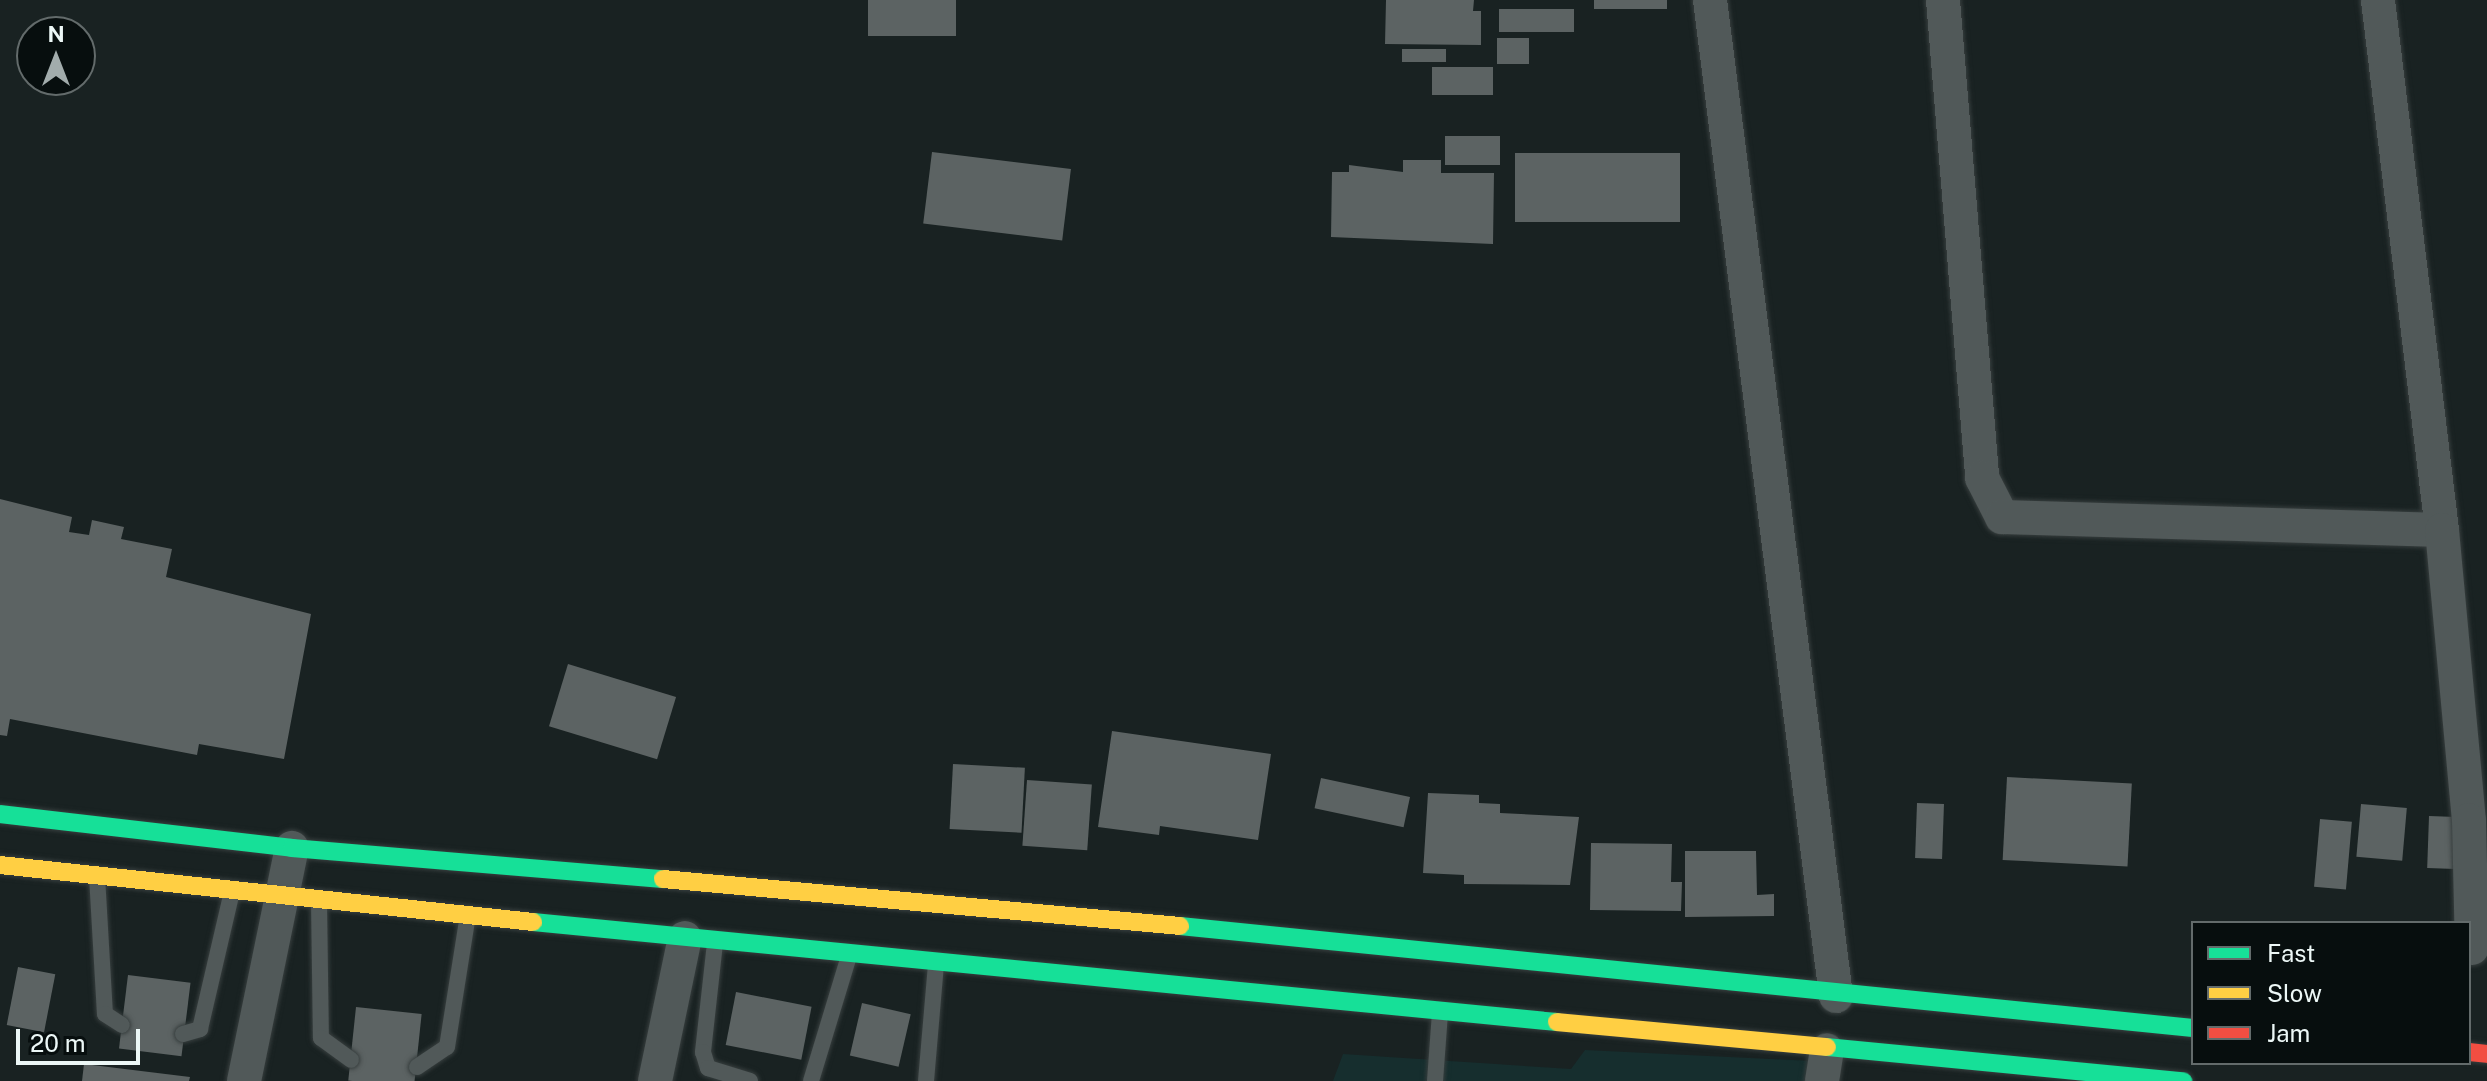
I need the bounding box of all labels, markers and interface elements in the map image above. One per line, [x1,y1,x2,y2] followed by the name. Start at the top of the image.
[16,16,96,96] north arrow
[47,21,65,47] text: N
[2191,921,2471,1065] legend
[2267,939,2315,967] text: Fast
[2267,979,2322,1007] text: Slow
[20,1013,144,1063] scale bar
[2267,1019,2310,1047] text: Jam
[30,1029,86,1057] text: 20 m

